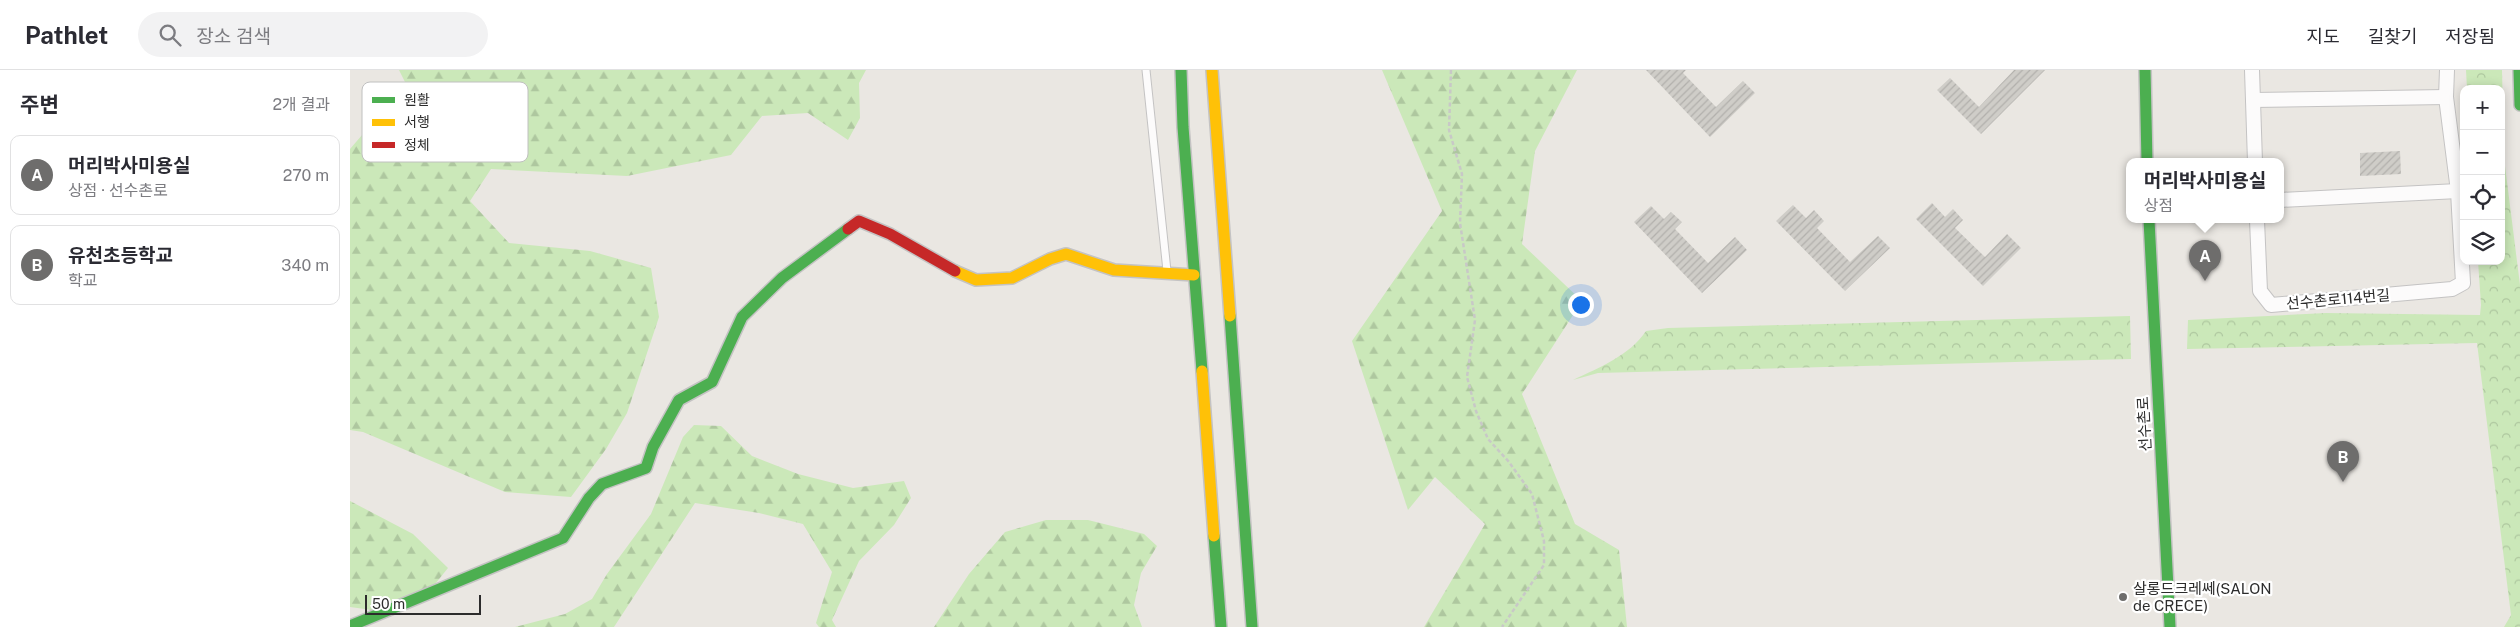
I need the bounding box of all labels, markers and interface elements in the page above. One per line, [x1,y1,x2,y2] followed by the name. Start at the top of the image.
[138,12,488,57] search box
[25,21,108,49] text: Pathlet
[156,21,184,49] icon: search
[196,25,271,47] text: 장소 검색
[2307,26,2340,47] text: 지도
[2368,26,2417,47] text: 길찾기
[2445,26,2495,47] text: 저장됨
[362,82,528,162] legend
[2460,85,2505,265] map controls
[2460,85,2505,130] button: +
[20,92,59,117] text: 주변
[404,92,430,108] text: 원활
[272,95,330,114] text: 2개 결과
[404,114,430,130] text: 서행
[2460,130,2505,175] button: −
[404,137,430,153] text: 정체
[68,154,190,176] text: 머리박사미용실
[2126,158,2284,223] popup
[31,166,43,185] text: A
[283,166,329,185] text: 270 m
[2144,169,2266,191] text: 머리박사미용실
[2460,175,2505,220] button: locate
[68,181,168,200] text: 상점 · 선수촌로
[2144,196,2173,215] text: 상점
[2460,220,2505,265] button: layers
[2189,240,2221,281] pin: A
[68,244,173,266] text: 유천초등학교
[32,256,42,275] text: B
[281,256,329,275] text: 340 m
[68,271,97,290] text: 학교
[2285,286,2391,312] street label: 선수촌로114번길
[1568,292,1594,318] your location
[2134,396,2154,452] street label: 선수촌로
[2327,441,2359,482] pin: B
[2133,580,2271,614] place label: 살롱드크레쎄(SALON de CRECE)
[2117,591,2129,603] marker: 살롱드크레쎄(SALON de CRECE)
[365,592,481,615] scale bar
[372,596,405,612] text: 50 m

